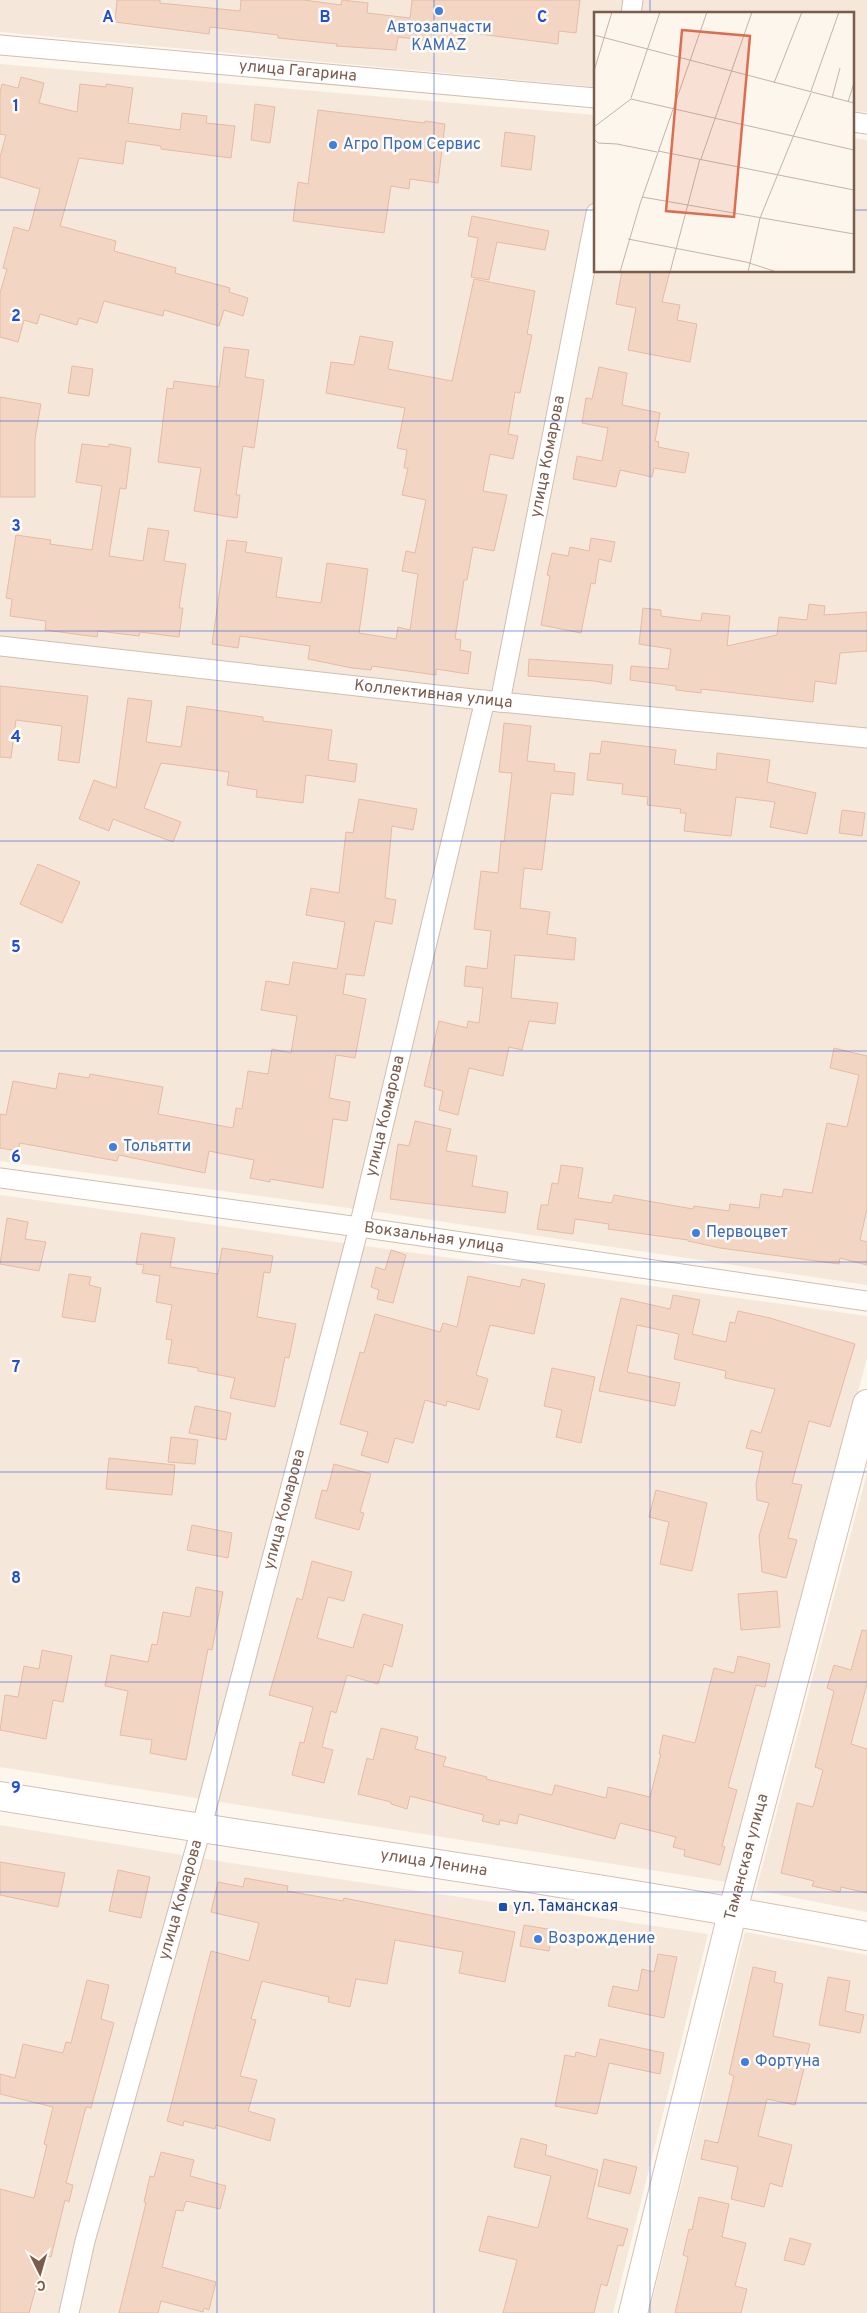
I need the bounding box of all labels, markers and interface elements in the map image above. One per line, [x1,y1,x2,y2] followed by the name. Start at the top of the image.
[433,5,445,17] marker: Автозапчасти КАМАZ
[102,8,114,28] text: A
[319,8,331,28] text: B
[537,8,547,28] text: C
[594,12,854,272] inset map
[386,18,492,56] place label: Автозапчасти КАМАZ
[238,56,358,87] street label: улица Гагарина
[13,97,19,117] text: 1
[343,135,481,155] place label: Агро Пром Сервис
[327,139,339,151] marker: Агро Пром Сервис
[11,307,21,327] text: 2
[526,394,570,519] street label: улица Комарова
[11,517,21,537] text: 3
[353,676,513,713] street label: Коллективная улица
[11,728,21,748] text: 4
[11,938,21,958] text: 5
[361,1054,410,1179] street label: улица Комарова
[123,1137,191,1157] place label: Тольятти
[107,1141,119,1153] marker: Тольятти
[11,1148,21,1168] text: 6
[363,1218,505,1258] street label: Вокзальная улица
[706,1223,788,1243] place label: Первоцвет
[690,1227,702,1239] marker: Первоцвет
[12,1358,20,1378] text: 7
[259,1447,310,1572] street label: улица Комарова
[11,1569,21,1589] text: 8
[11,1779,21,1799] text: 9
[721,1791,773,1923] street label: Таманская улица
[155,1838,207,1962] street label: улица Комарова
[379,1845,489,1881] street label: улица Ленина
[513,1897,618,1917] place label: ул. Таманская
[497,1901,509,1913] marker: ул. Таманская
[548,1929,655,1949] place label: Возрождение
[532,1933,544,1945] marker: Возрождение
[755,2052,820,2072] place label: Фортуна
[739,2056,751,2068] marker: Фортуна
[15,2248,65,2298] north arrow
[36,2276,46,2293] text: С

